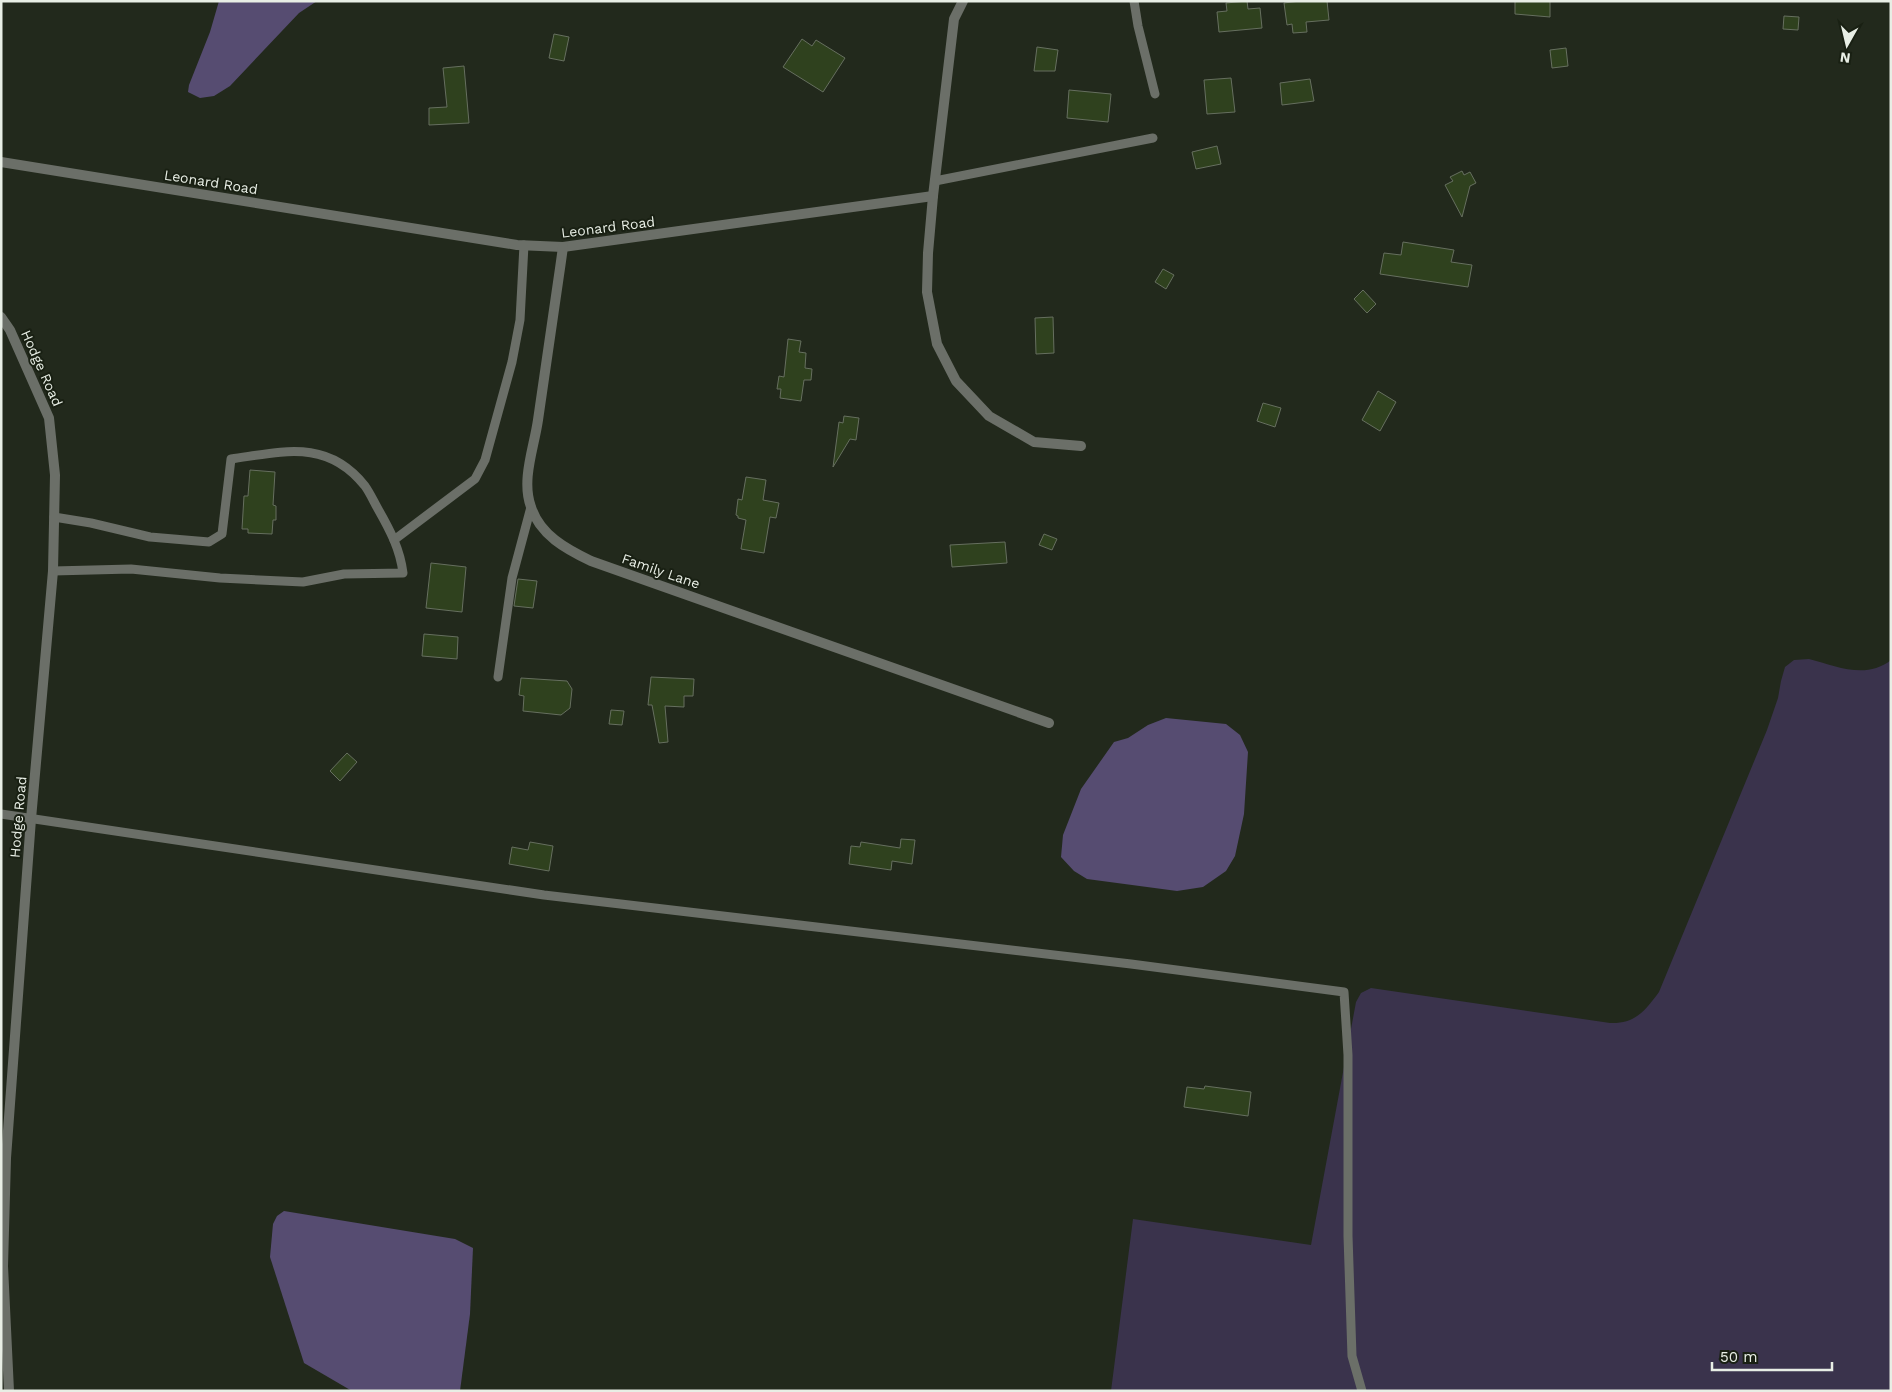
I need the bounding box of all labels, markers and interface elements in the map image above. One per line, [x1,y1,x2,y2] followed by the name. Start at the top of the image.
[1822,20,1872,70] north arrow
[1839,49,1851,67] text: N
[163,167,259,197] street label: Leonard Road
[560,213,656,241] street label: Leonard Road
[18,327,66,409] street label: Hodge Road
[620,550,702,592] street label: Family Lane
[6,776,30,858] street label: Hodge Road
[1712,1340,1832,1372] scale bar
[1720,1348,1757,1366] text: 50 m

